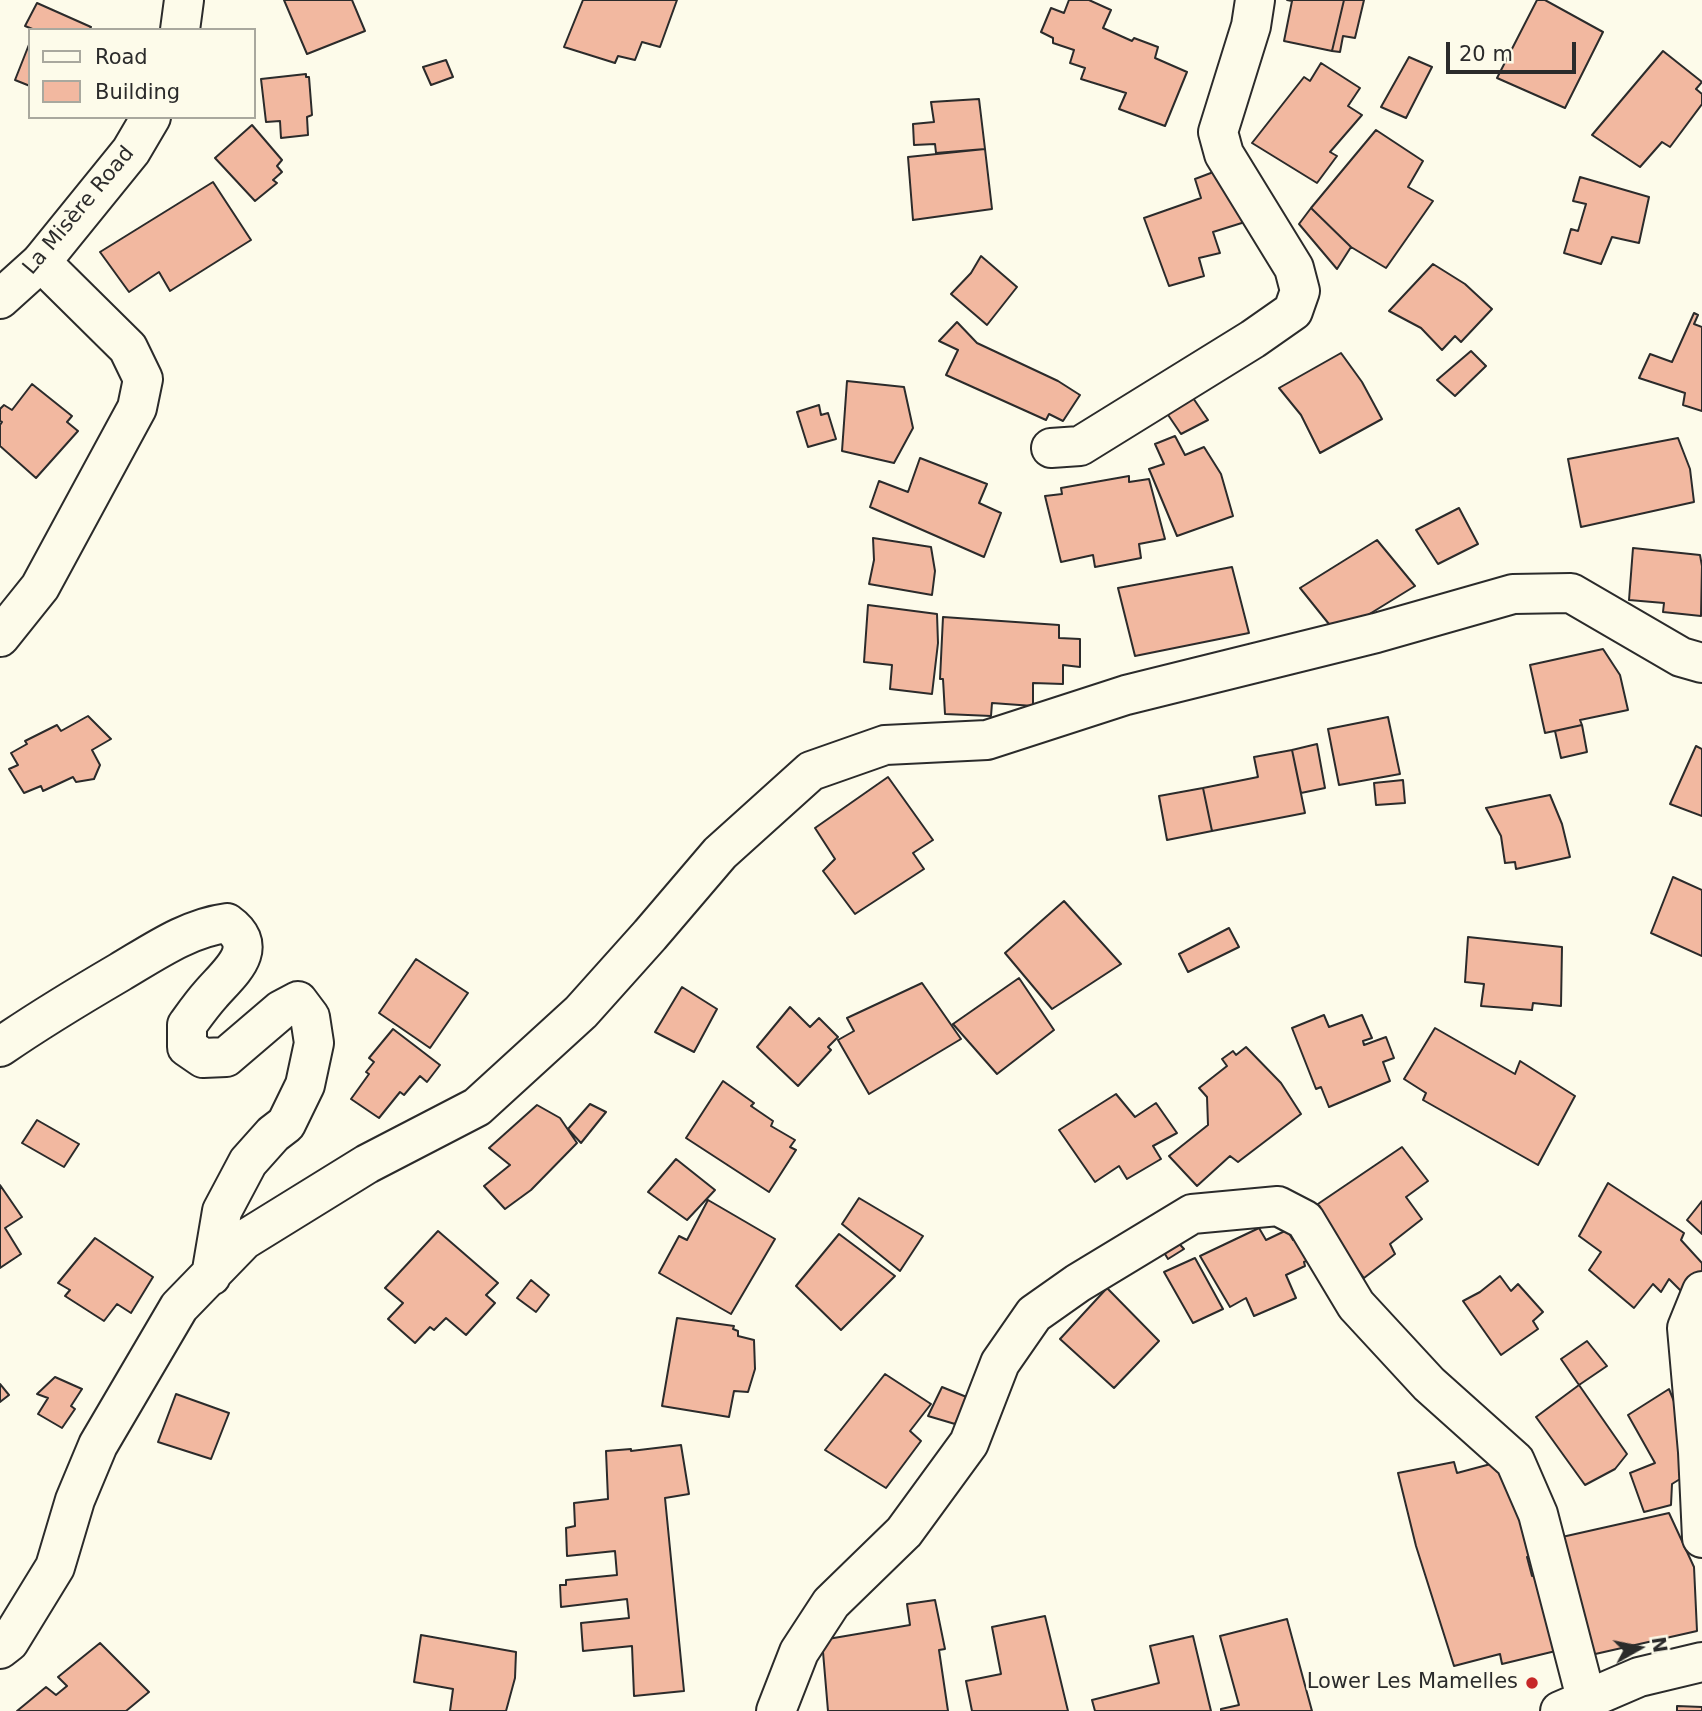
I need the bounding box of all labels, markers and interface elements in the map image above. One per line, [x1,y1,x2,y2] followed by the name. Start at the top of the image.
[28,28,256,119] legend
[1450,28,1580,72] scale bar
[1459,42,1513,66] text: 20 m
[95,45,148,69] text: Road
[95,80,180,104] text: Building
[18,142,140,280] street label: La Misère Road
[1604,1613,1674,1683] north arrow
[1648,1635,1672,1654] text: N
[1307,1670,1518,1696] place label: Lower Les Mamelles
[1524,1675,1540,1691] marker: Lower Les Mamelles

